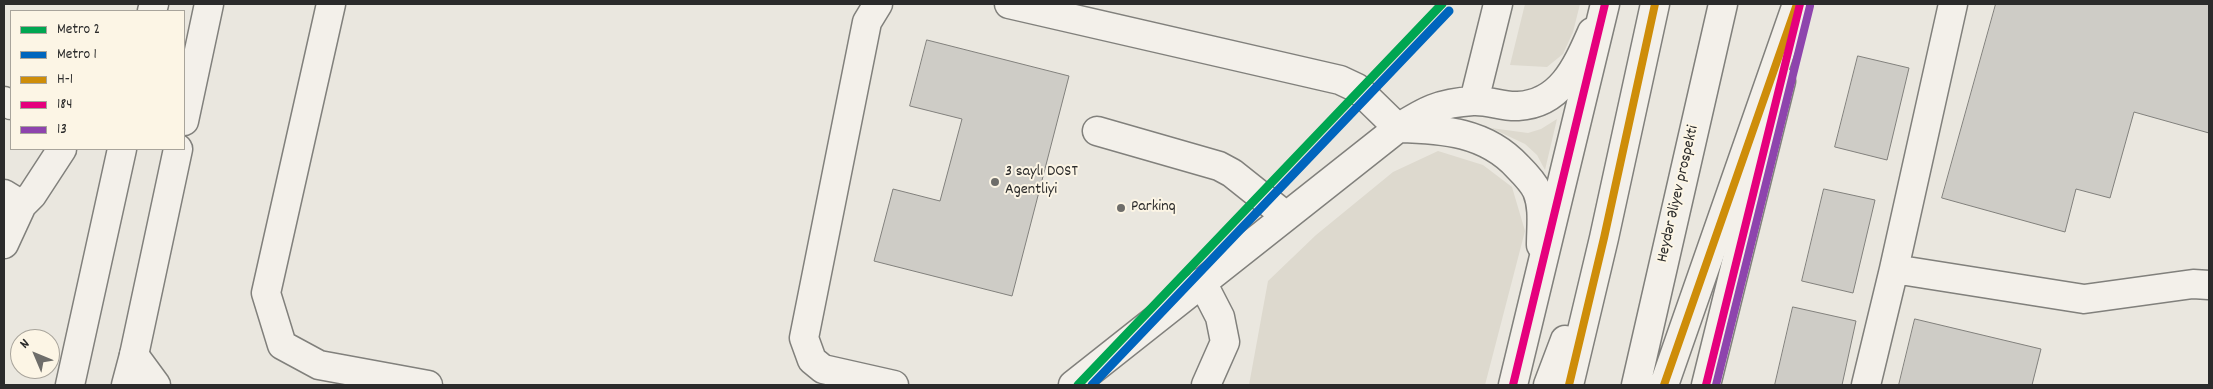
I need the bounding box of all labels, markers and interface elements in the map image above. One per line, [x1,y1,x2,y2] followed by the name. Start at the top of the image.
[10,10,185,150] legend
[57,19,100,41] text: Metro 2
[57,44,97,66] text: Metro 1
[57,69,73,91] text: H-1
[57,94,73,116] text: 184
[57,119,67,141] text: 13
[1654,124,1704,264] street label: Heydər Əliyev prospekti
[1005,163,1078,201] place label: 3 saylı DOST Agentliyi
[989,176,1001,188] marker: 3 saylı DOST Agentliyi
[1131,198,1176,218] place label: Parkinq
[1115,202,1127,214] marker: Parkinq
[10,329,60,379] north arrow
[16,335,35,354] text: N

